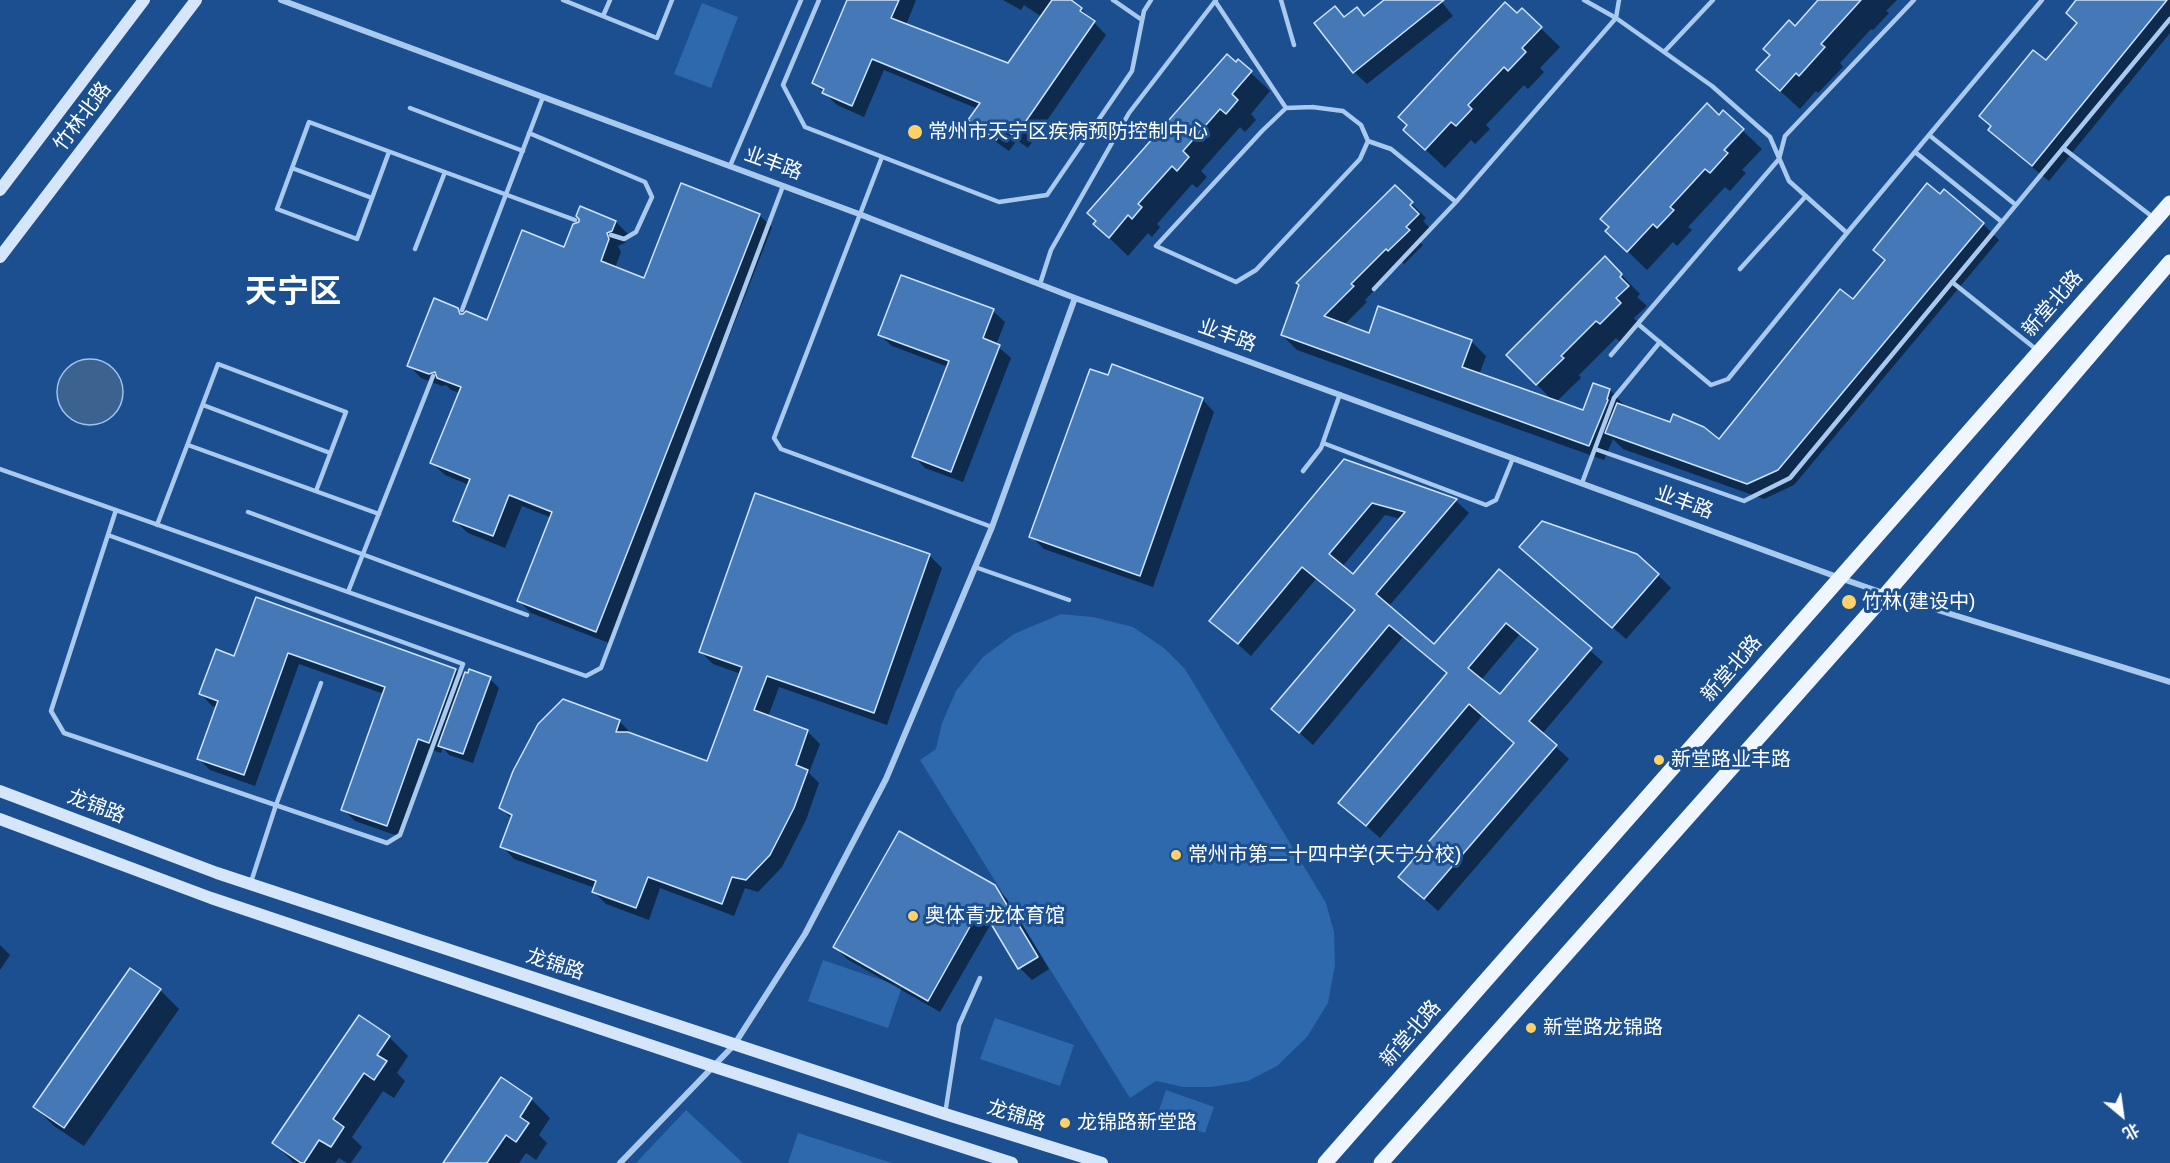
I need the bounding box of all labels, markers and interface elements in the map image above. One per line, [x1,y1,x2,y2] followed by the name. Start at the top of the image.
[49,78,117,156] street label: 竹林北路
[928,120,1208,144] place label: 常州市天宁区疾病预防控制中心
[906,123,924,141] marker: 常州市天宁区疾病预防控制中心
[741,142,805,186] street label: 业丰路
[2018,266,2088,342] street label: 新堂北路
[245,274,341,312] district label: 天宁区
[1195,314,1259,358] street label: 业丰路
[1652,481,1716,525] street label: 业丰路
[1862,590,1975,614] place label: 竹林(建设中)
[1840,593,1858,611] marker: 竹林(建设中)
[1697,631,1767,707] street label: 新堂北路
[1671,748,1791,772] place label: 新堂路业丰路
[1652,753,1666,767] marker: 新堂路业丰路
[64,785,128,829] street label: 龙锦路
[1188,843,1461,867] place label: 常州市第二十四中学(天宁分校)
[1169,848,1183,862] marker: 常州市第二十四中学(天宁分校)
[925,904,1065,928] place label: 奥体青龙体育馆
[906,909,920,923] marker: 奥体青龙体育馆
[523,944,587,986] street label: 龙锦路
[1376,996,1446,1072] street label: 新堂北路
[1543,1016,1663,1040] place label: 新堂路龙锦路
[1524,1021,1538,1035] marker: 新堂路龙锦路
[2092,1085,2152,1145] north arrow
[984,1096,1048,1136] street label: 龙锦路
[1077,1111,1197,1135] place label: 龙锦路新堂路
[1058,1116,1072,1130] marker: 龙锦路新堂路
[2120,1120,2142,1142] text: 北

